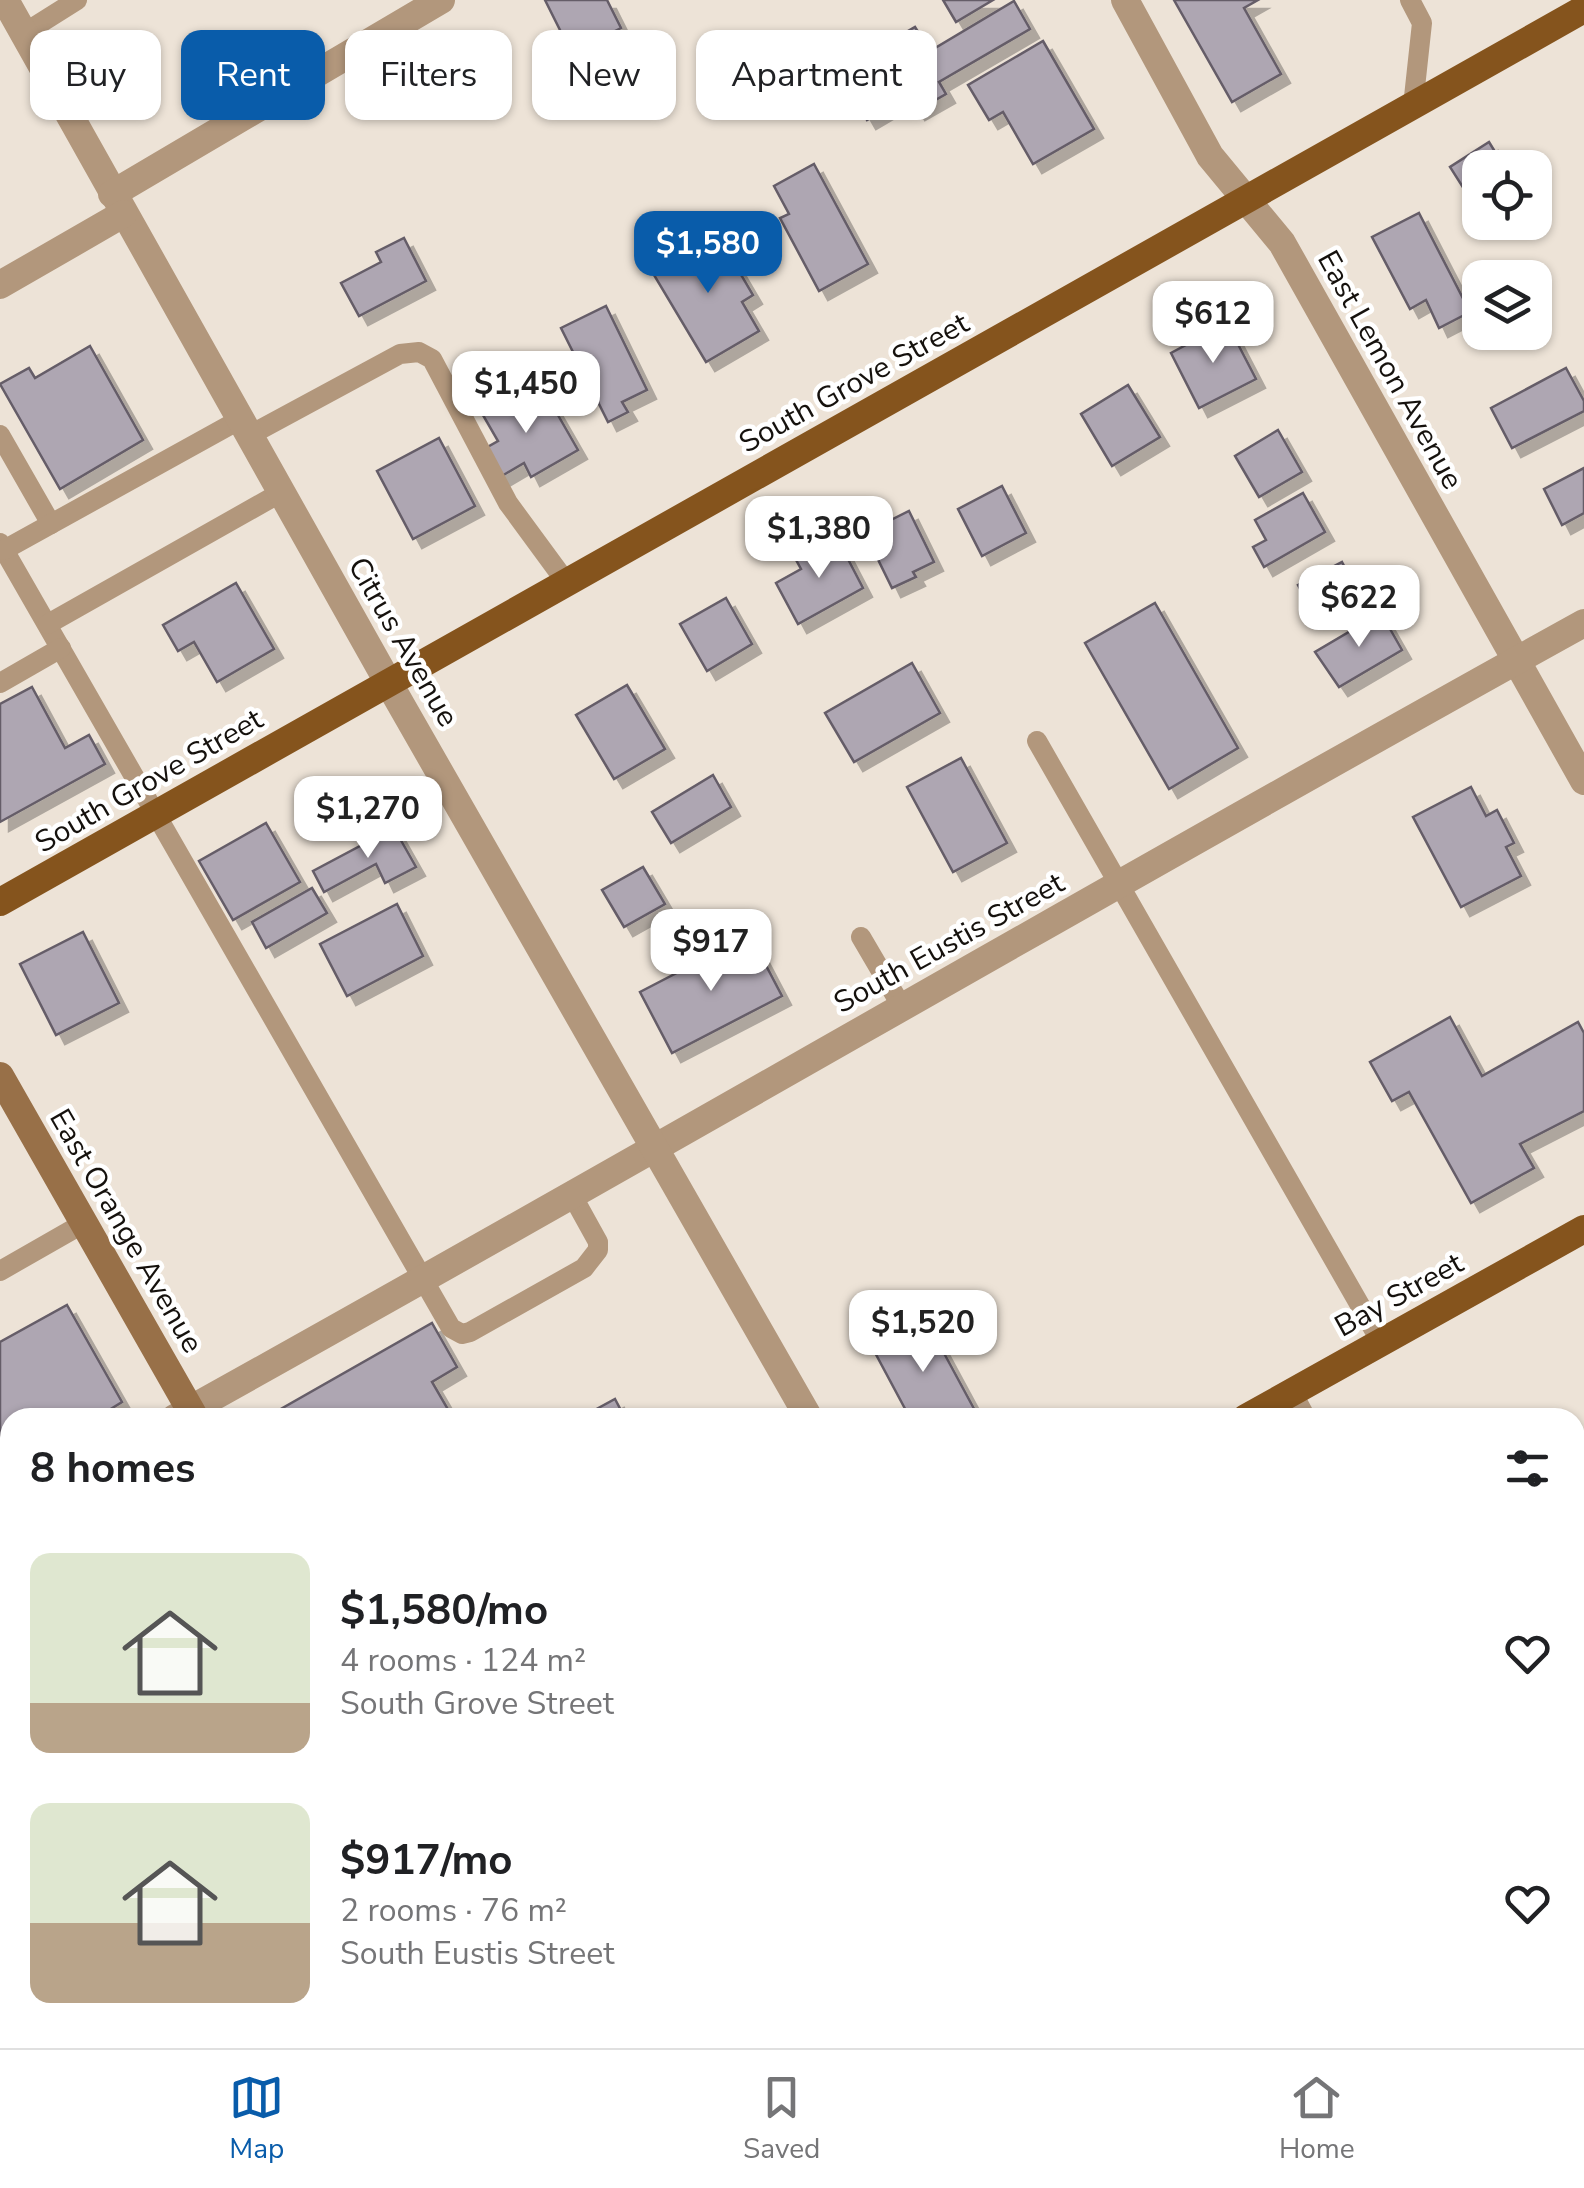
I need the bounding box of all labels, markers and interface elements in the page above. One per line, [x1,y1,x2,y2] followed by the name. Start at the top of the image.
[30,30,161,120] chip: Buy
[181,30,325,120] chip: Rent
[345,30,512,120] chip: Filters
[532,30,676,120] chip: New
[696,30,937,120] chip: Apartment
[1462,150,1552,350] map controls
[1462,150,1552,240] button: locate
[627,211,789,296] pin: $1,580
[656,222,760,265] text: $1,580
[1307,243,1473,497] street label: East Lemon Avenue
[1462,260,1552,350] button: layers
[1154,281,1272,366] pin: $612
[1175,292,1251,335] text: $612
[732,303,977,463] street label: South Grove Street
[445,351,607,436] pin: $1,450
[474,362,578,405] text: $1,450
[738,496,900,581] pin: $1,380
[767,507,871,550] text: $1,380
[338,550,468,734] street label: Citrus Avenue
[1300,565,1418,650] pin: $622
[1321,576,1397,619] text: $622
[28,699,271,863] street label: South Grove Street
[287,776,449,861] pin: $1,270
[316,787,420,830] text: $1,270
[827,862,1072,1023] street label: South Eustis Street
[652,909,770,994] pin: $917
[673,920,749,963] text: $917
[39,1101,213,1361] street label: East Orange Avenue
[1327,1243,1471,1347] street label: Bay Street
[842,1290,1004,1375] pin: $1,520
[871,1301,975,1344] text: $1,520
[30,1440,195,1497] text: 8 homes
[1500,1441,1555,1496] icon: filters
[340,1582,548,1639] text: $1,580/mo
[110,1593,230,1713] icon: home
[1500,1626,1555,1681] icon: heart
[340,1639,586,1682] text: 4 rooms · 124 m²
[340,1682,614,1725] text: South Grove Street
[340,1832,512,1889] text: $917/mo
[110,1843,230,1963] icon: home
[1500,1876,1555,1931] icon: heart
[340,1889,567,1932] text: 2 rooms · 76 m²
[340,1932,614,1975] text: South Eustis Street
[229,2070,284,2168] tab: Map
[743,2070,820,2168] tab: Saved
[1279,2070,1355,2168] tab: Home

